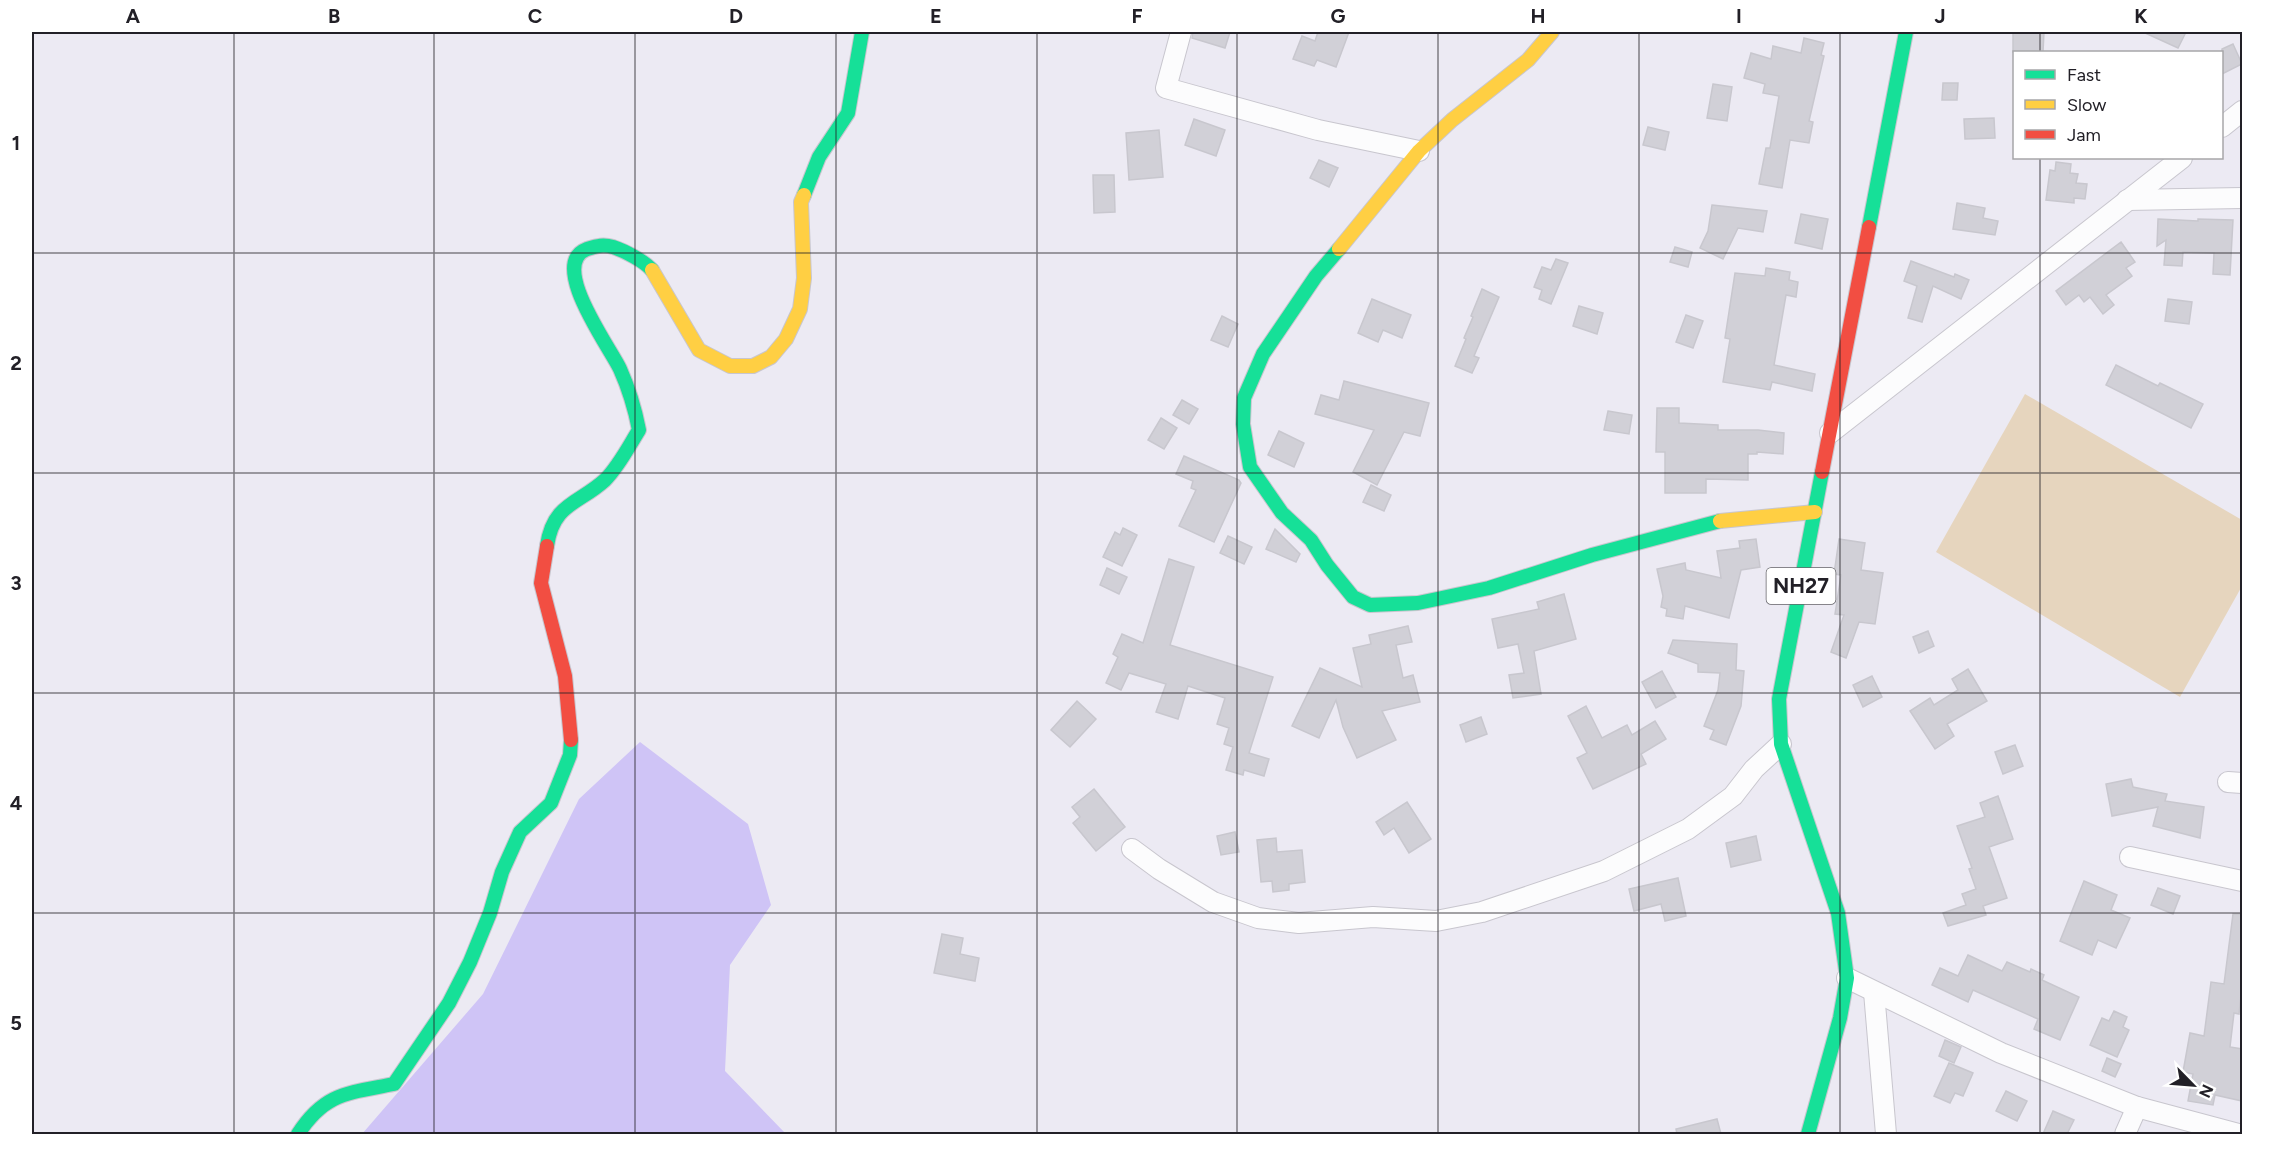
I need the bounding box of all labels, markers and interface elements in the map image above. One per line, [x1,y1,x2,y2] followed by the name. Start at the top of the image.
[126,4,141,28] text: A
[328,4,340,28] text: B
[528,4,542,28] text: C
[729,4,743,28] text: D
[930,4,942,28] text: E
[1131,4,1143,28] text: F
[1331,4,1346,28] text: G
[1531,4,1546,28] text: H
[1736,4,1742,28] text: I
[1934,4,1946,28] text: J
[2134,4,2148,28] text: K
[2013,51,2223,159] legend
[2067,64,2101,86] text: Fast
[2067,94,2106,116] text: Slow
[2067,124,2101,146] text: Jam
[12,131,20,155] text: 1
[10,351,22,375] text: 2
[1766,568,1836,604] road number: NH27
[10,571,22,595] text: 3
[10,791,23,815] text: 4
[10,1011,22,1035] text: 5
[2163,1055,2223,1115] north arrow
[2195,1082,2217,1101] text: N

